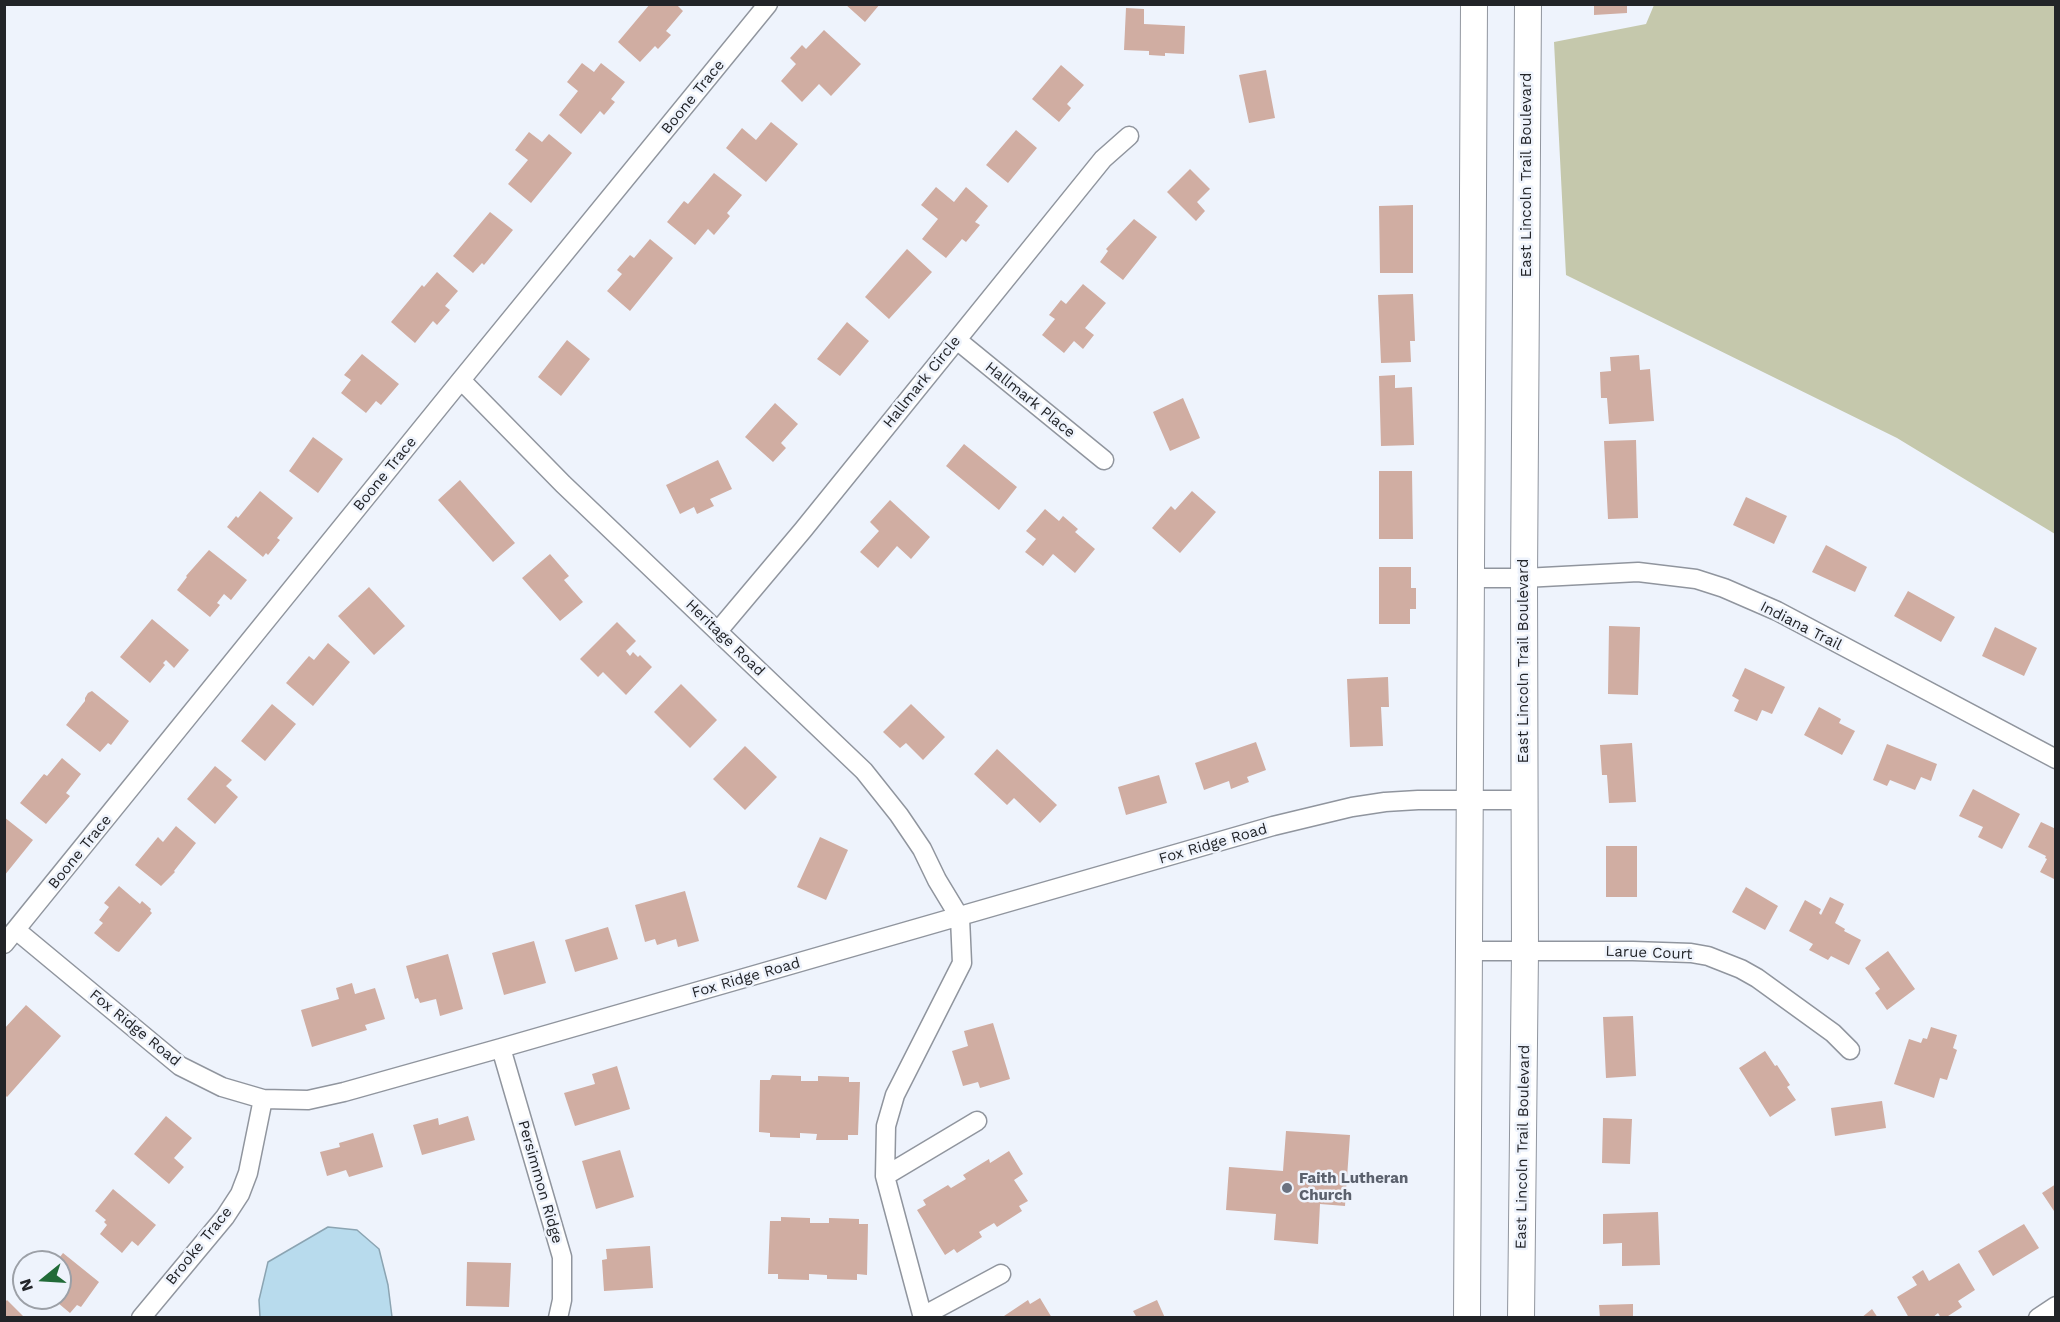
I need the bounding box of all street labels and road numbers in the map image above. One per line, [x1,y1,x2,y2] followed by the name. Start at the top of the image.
[658,56,728,138] street label: Boone Trace
[1518,73,1536,277] street label: East Lincoln Trail Boulevard
[879,332,965,432] street label: Hallmark Circle
[981,358,1079,442] street label: Hallmark Place
[350,433,420,515] street label: Boone Trace
[1515,559,1533,763] street label: East Lincoln Trail Boulevard
[682,596,768,680] street label: Heritage Road
[1757,598,1845,654] street label: Indiana Trail
[45,811,115,893] street label: Boone Trace
[1157,820,1269,868] street label: Fox Ridge Road
[1605,942,1693,964] street label: Larue Court
[690,954,802,1002] street label: Fox Ridge Road
[86,986,184,1070] street label: Fox Ridge Road
[1512,1045,1534,1249] street label: East Lincoln Trail Boulevard
[514,1118,566,1246] street label: Persimmon Ridge
[162,1203,236,1289] street label: Brooke Trace

